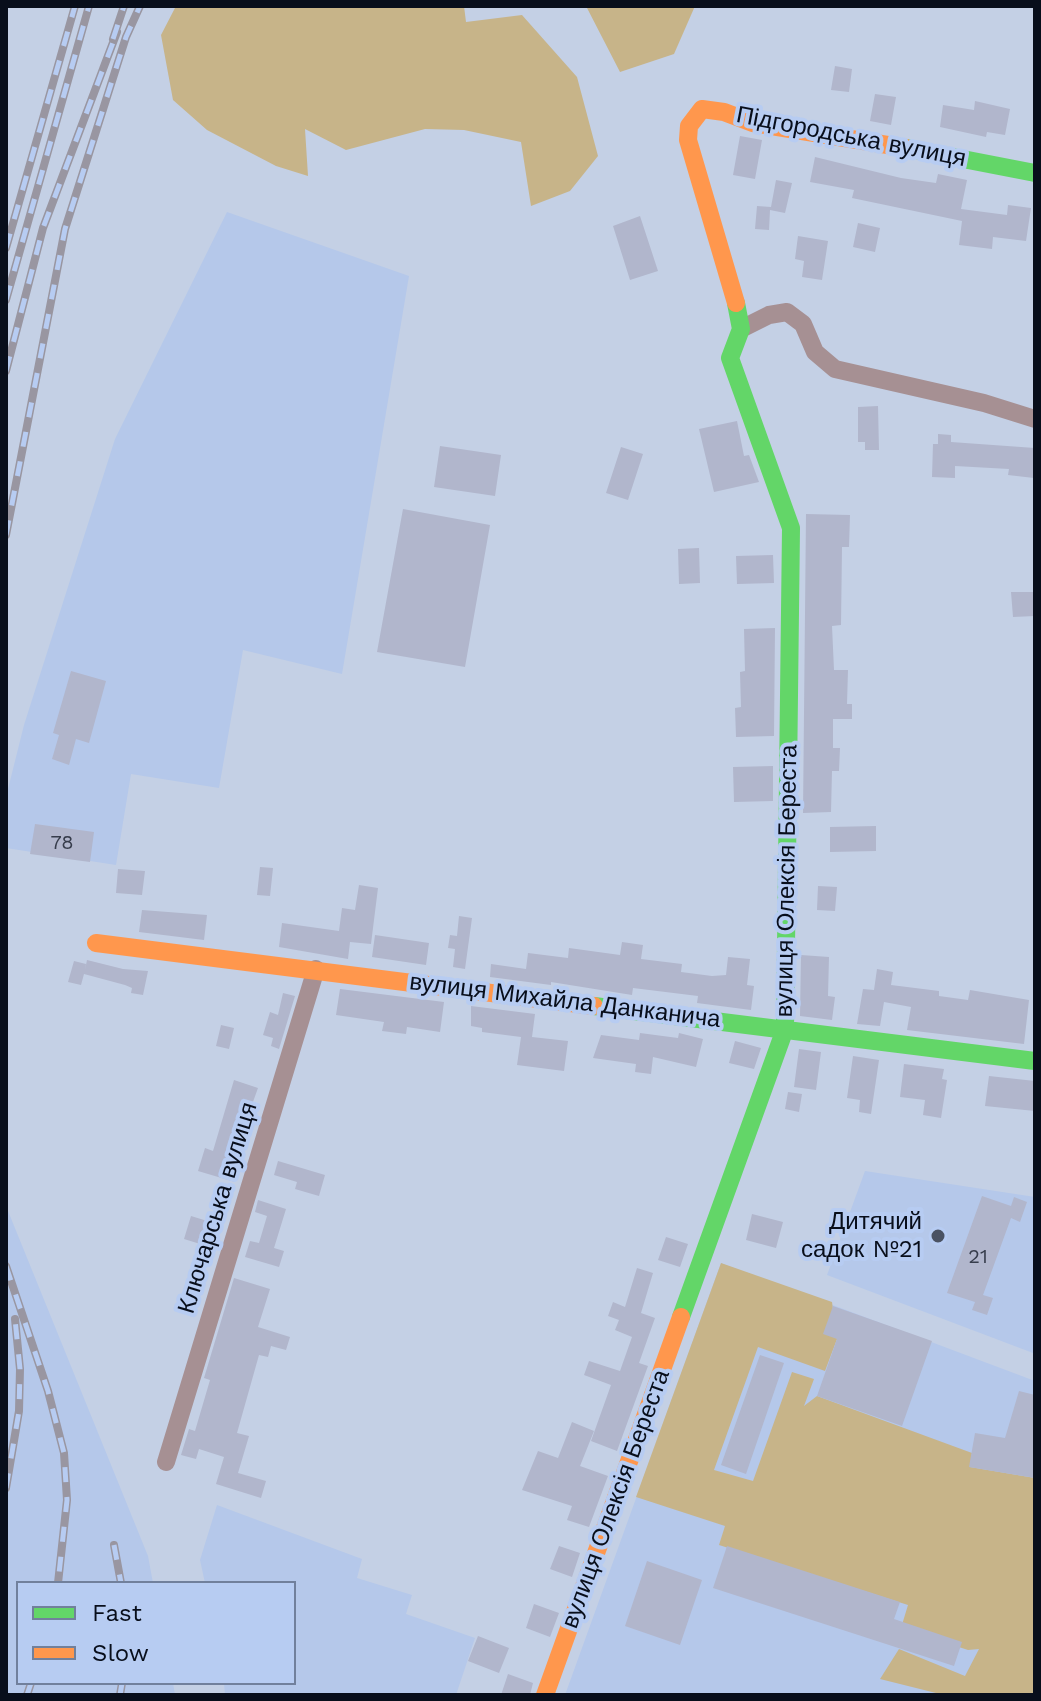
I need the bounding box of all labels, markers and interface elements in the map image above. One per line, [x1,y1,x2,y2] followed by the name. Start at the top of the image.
[734,101,968,173] street label: Підгородська вулиця
[770,744,804,1018] street label: вулиця Олексія Береста
[50,831,74,855] house number: 78
[408,968,722,1034] street label: вулиця Михайла Данканича
[172,1099,264,1317] street label: Ключарська вулиця
[801,1208,922,1264] place label: Дитячий садок №21
[929,1227,947,1245] marker: Дитячий садок №21
[968,1245,988,1269] house number: 21
[556,1366,676,1632] street label: вулиця Олексія Береста
[16,1581,296,1685] legend
[92,1599,142,1627] text: Fast
[92,1639,149,1667] text: Slow

